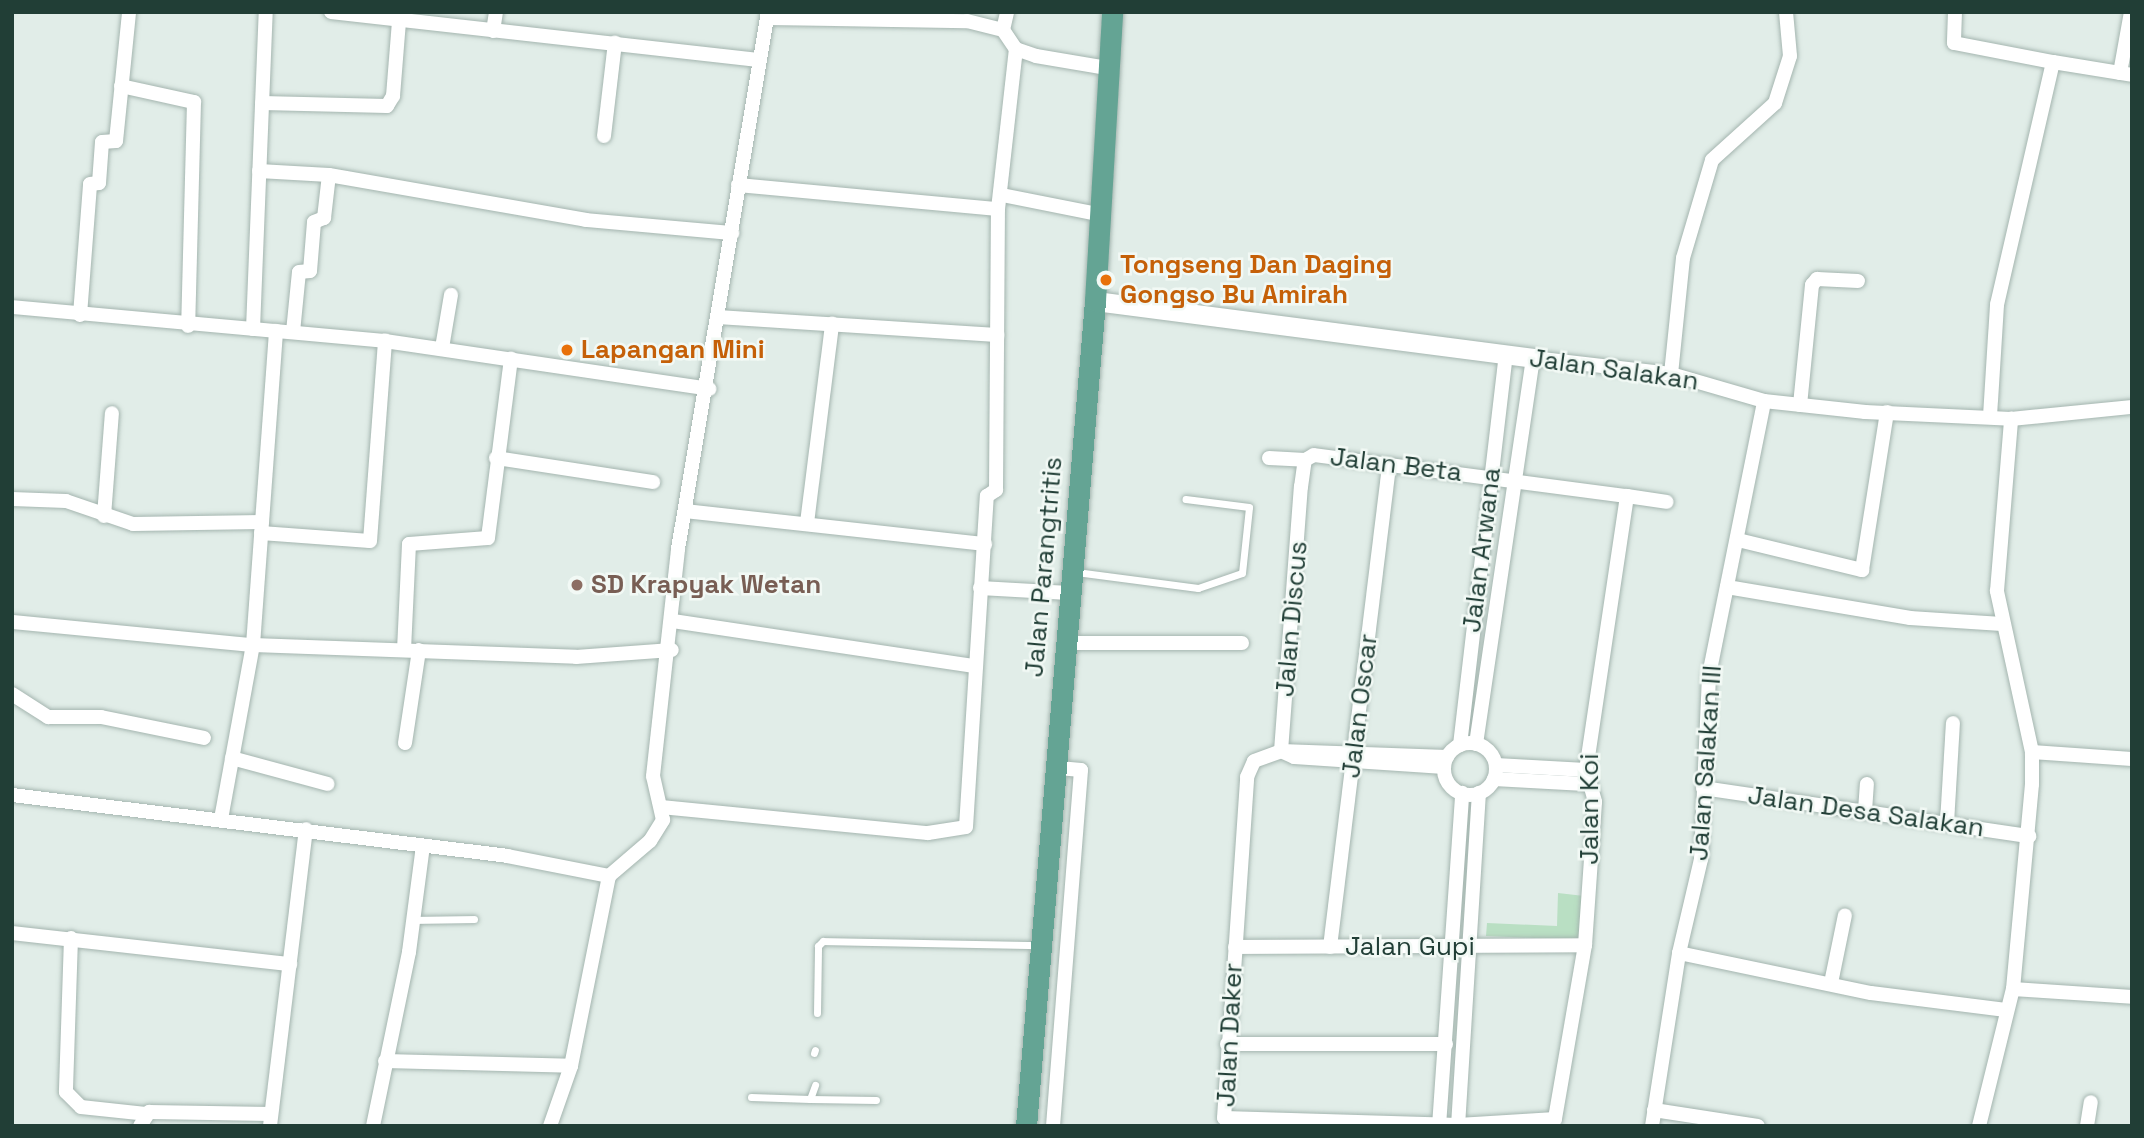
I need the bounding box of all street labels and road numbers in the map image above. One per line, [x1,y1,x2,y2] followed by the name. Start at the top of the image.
[1527,343,1701,397] street label: Jalan Salakan
[1328,441,1464,489] street label: Jalan Beta
[1019,456,1069,678] street label: Jalan Parangtritis
[1456,466,1508,634] street label: Jalan Arwana
[1270,540,1314,698] street label: Jalan Discus
[1336,632,1384,780] street label: Jalan Oscar
[1684,664,1728,862] street label: Jalan Salakan III
[1574,753,1606,865] street label: Jalan Koi
[1746,780,1986,844] street label: Jalan Desa Salakan
[1345,931,1475,963] street label: Jalan Gupi
[1211,962,1249,1108] street label: Jalan Daker

